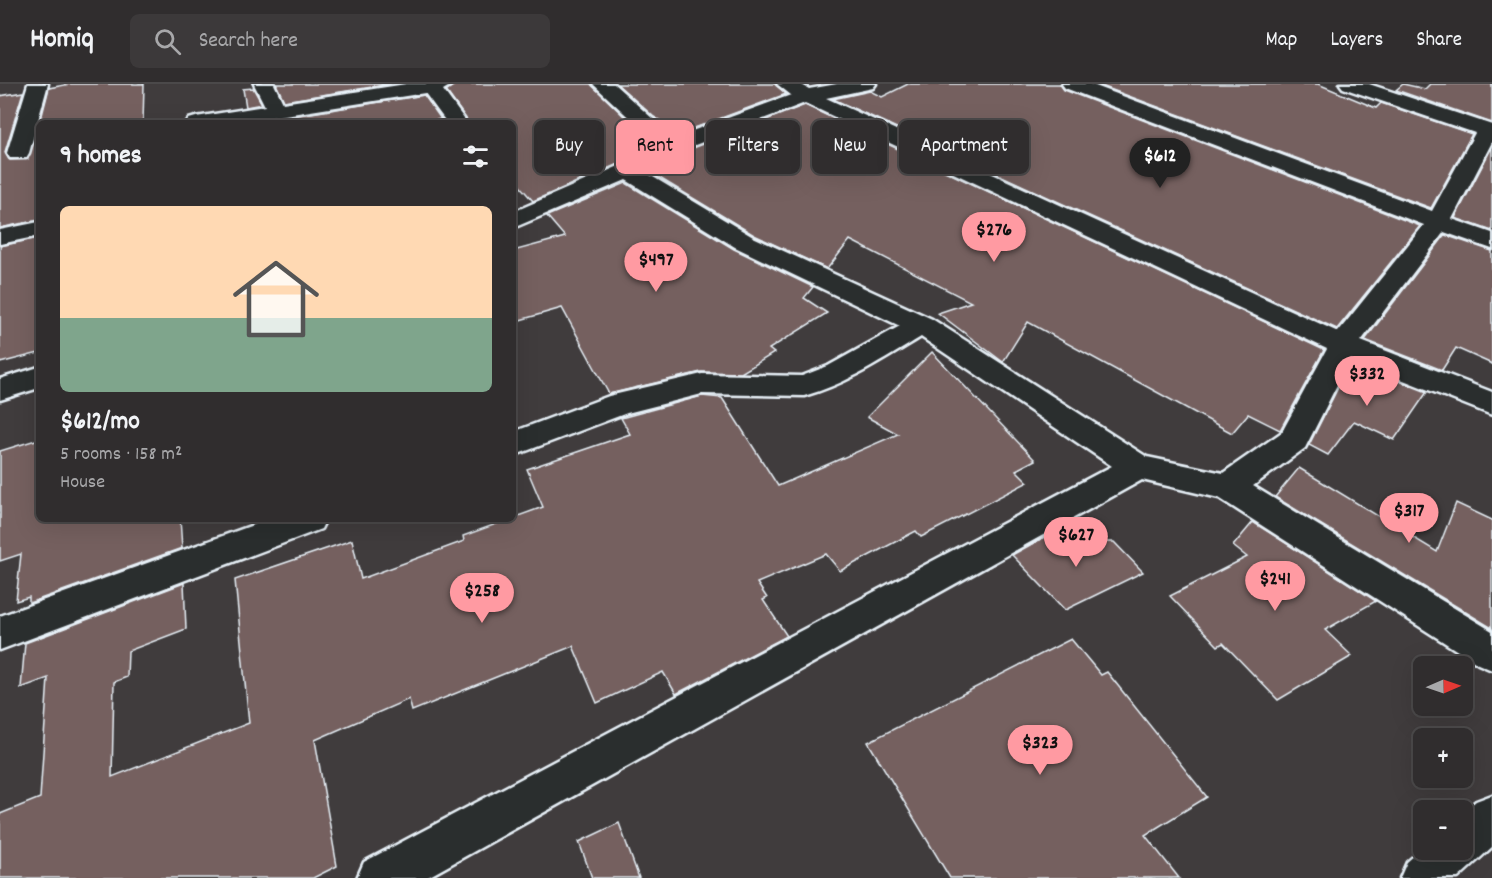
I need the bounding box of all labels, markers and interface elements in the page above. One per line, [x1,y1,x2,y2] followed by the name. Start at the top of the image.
[130,14,550,68] search box
[30,21,94,61] text: Homiq
[151,25,184,58] icon: search
[199,26,298,57] text: Search here
[1266,26,1297,56] text: Map
[1330,26,1383,56] text: Layers
[1416,26,1462,56] text: Share
[534,120,604,174] chip: Buy
[616,120,694,174] chip: Rent
[706,120,800,174] chip: Filters
[812,120,887,174] chip: New
[899,120,1029,174] chip: Apartment
[60,138,142,175] text: 9 homes
[1124,138,1196,189] pin: $612
[459,140,492,173] icon: filters
[1143,143,1177,171] text: $612
[958,212,1030,263] pin: $276
[976,217,1012,245] text: $276
[620,242,692,293] pin: $497
[222,245,330,353] icon: home
[638,247,674,275] text: $497
[1331,356,1403,407] pin: $332
[1349,361,1385,389] text: $332
[60,404,140,441] text: $612/mo
[60,441,182,469] text: 5 rooms · 158 m²
[60,469,105,497] text: House
[1373,493,1445,544] pin: $317
[1393,498,1425,526] text: $317
[1040,517,1112,568] pin: $627
[1058,522,1094,550] text: $627
[1239,561,1311,612] pin: $241
[1259,566,1291,594] text: $241
[446,573,518,624] pin: $258
[464,578,500,606] text: $258
[1413,656,1473,716] north arrow
[1413,656,1473,860] map controls
[1004,725,1076,776] pin: $323
[1413,728,1473,788] button: +
[1022,730,1058,758] text: $323
[1413,800,1473,860] button: −

